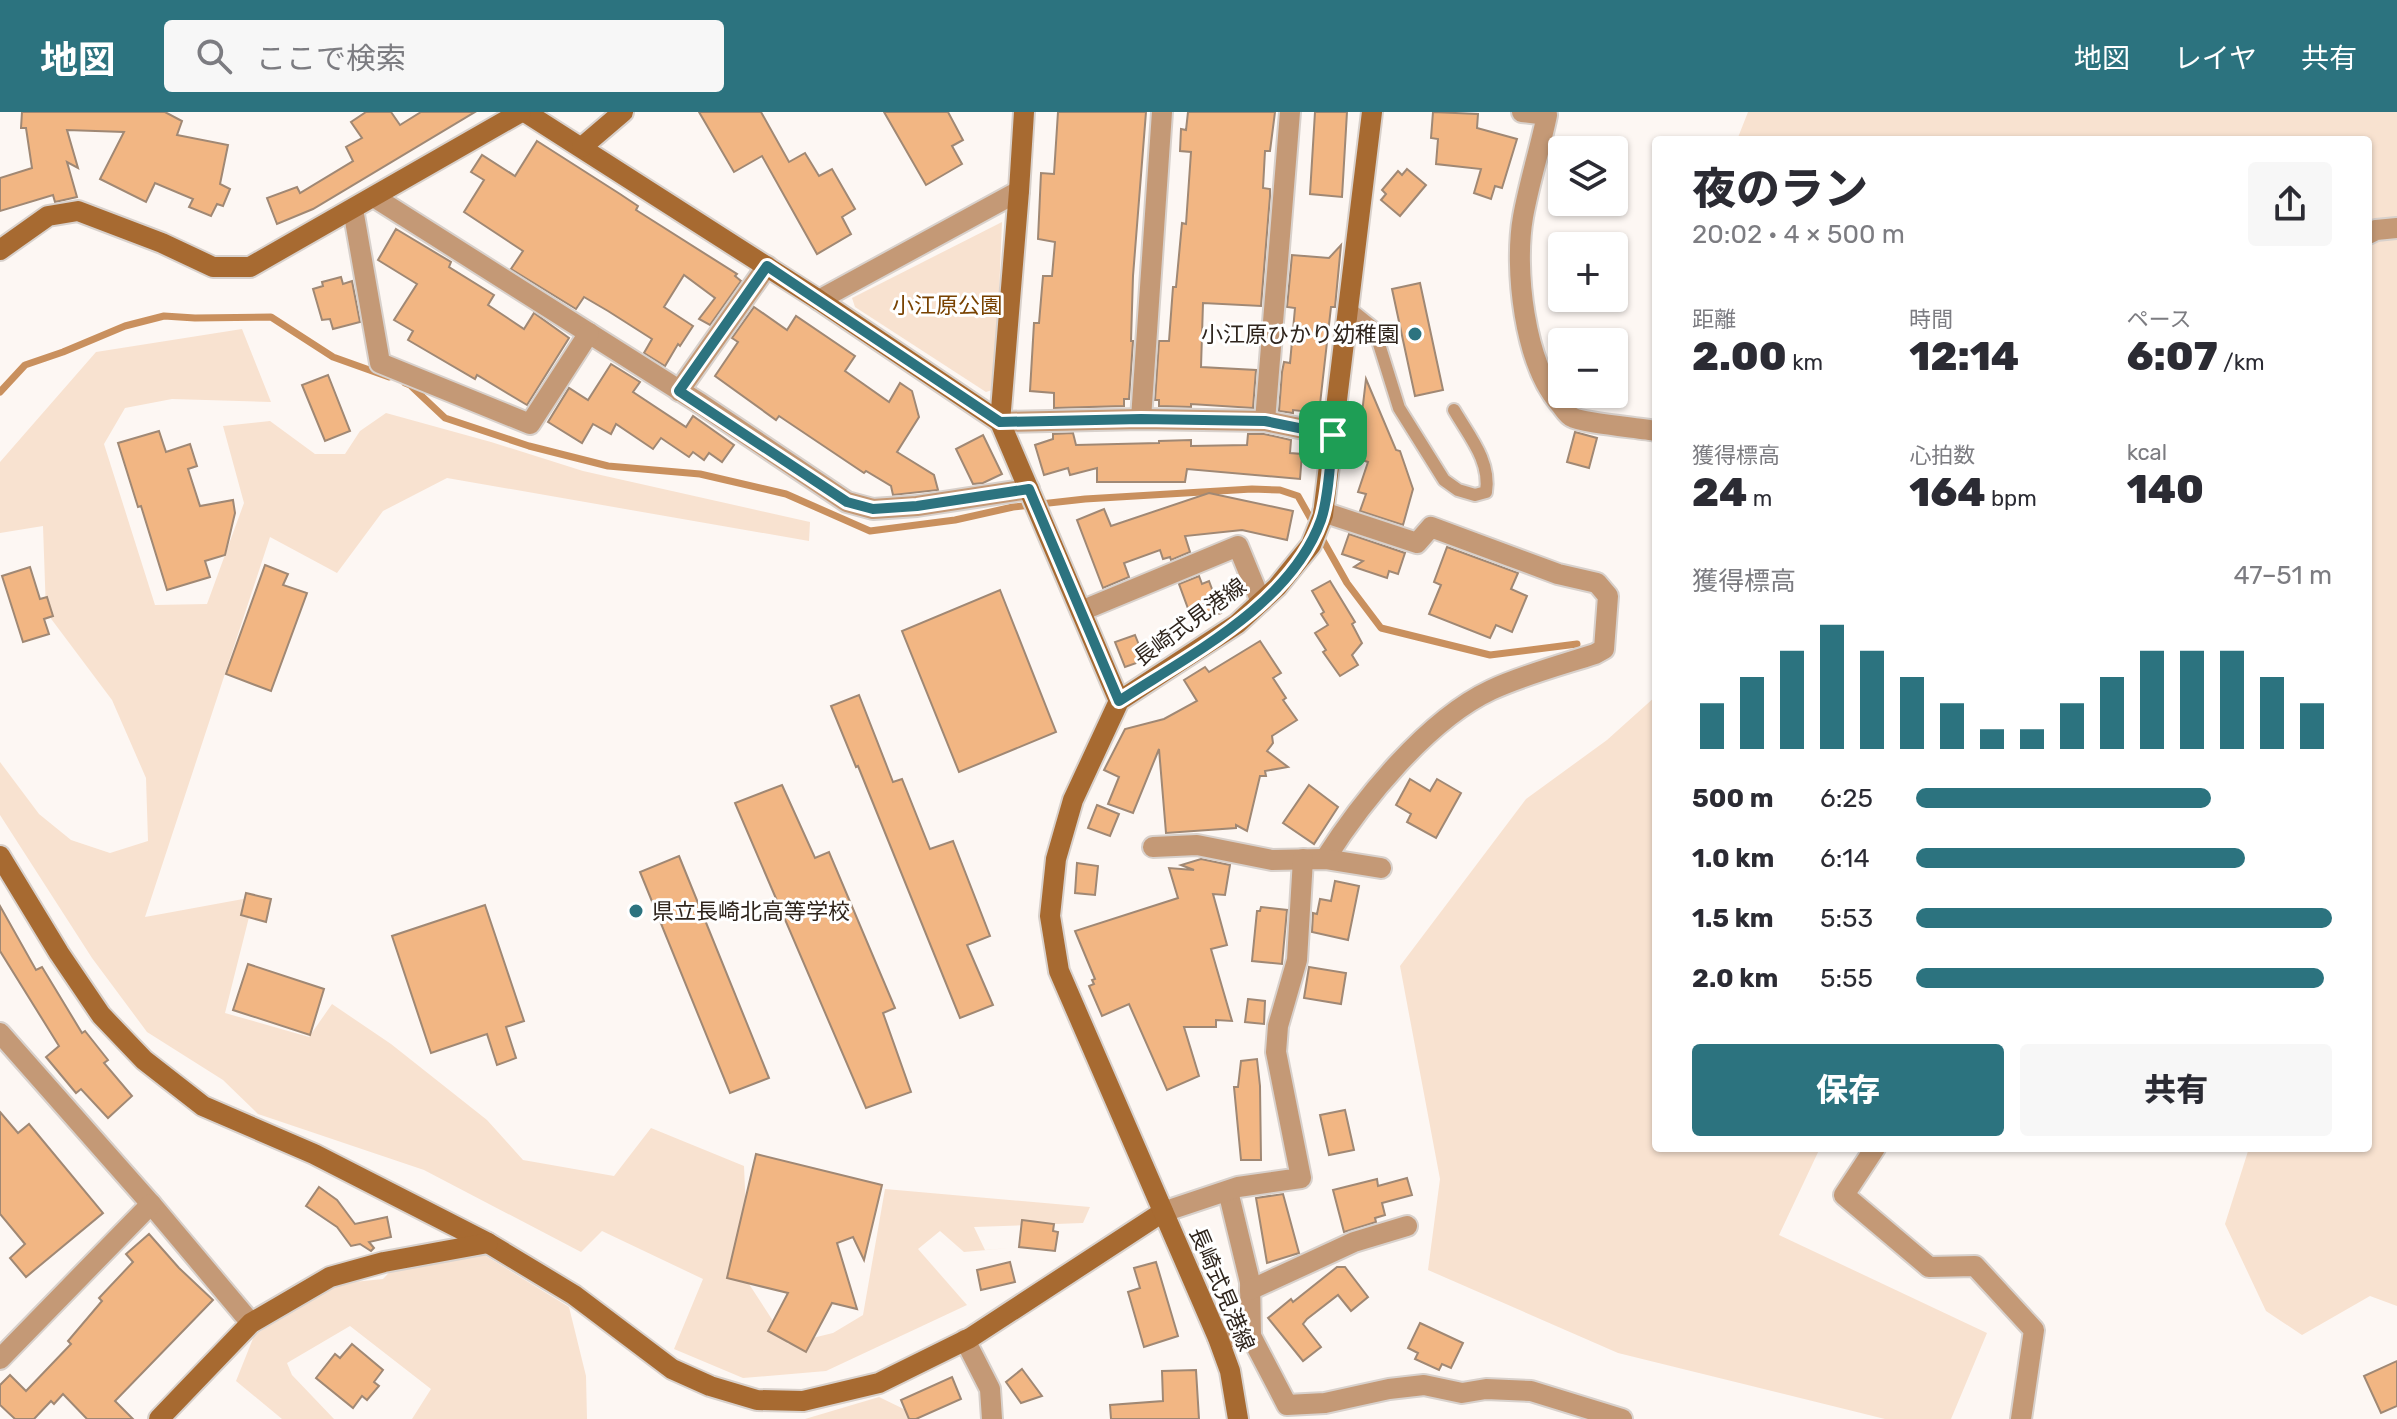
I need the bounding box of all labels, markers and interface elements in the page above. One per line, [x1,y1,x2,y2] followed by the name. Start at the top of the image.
[164,20,724,92] search box
[192,34,236,78] icon: search
[40,37,116,83] text: 地図
[256,41,406,77] text: ここで検索
[2074,42,2130,75] text: 地図
[2174,42,2257,75] text: レイヤ
[2301,42,2357,75] text: 共有
[1548,136,1628,408] map controls
[1548,136,1628,216] button: layers
[2248,162,2332,246] button: share
[1692,163,1868,215] text: 夜のラン
[1692,219,1905,250] text: 20:02 · 4 × 500 m
[1548,232,1628,312] button: +
[892,292,1002,319] park label: 小江原公園
[1692,306,1736,333] text: 距離
[1909,306,1953,333] text: 時間
[2127,306,2192,333] text: ペース
[1201,321,1399,348] place label: 小江原ひかり幼稚園
[1406,325,1424,343] marker: 小江原ひかり幼稚園
[1548,328,1628,408] button: −
[1692,333,1787,380] text: 2.00
[1909,333,2019,380] text: 12:14
[2127,333,2218,380] text: 6:07
[1787,349,1823,376] text: km
[2218,349,2265,376] text: /km
[1299,401,1367,469] pin
[1311,413,1355,457] icon: arrive
[2127,439,2167,466] text: kcal
[1692,442,1780,469] text: 獲得標高
[1909,442,1975,469] text: 心拍数
[2127,466,2204,513] text: 140
[1692,469,1747,516] text: 24
[1909,469,1986,516] text: 164
[1747,485,1772,512] text: m
[1986,485,2037,512] text: bpm
[2234,560,2332,591] text: 47–51 m
[1692,566,1796,597] text: 獲得標高
[1129,572,1251,672] street label: 長崎式見港線
[1692,783,1774,814] text: 500 m
[1820,783,1873,814] text: 6:25
[1692,843,1774,874] text: 1.0 km
[1820,843,1870,874] text: 6:14
[652,898,850,925] place label: 県立長崎北高等学校
[627,902,645,920] marker: 県立長崎北高等学校
[1692,903,1774,934] text: 1.5 km
[1820,903,1873,934] text: 5:53
[1692,963,1778,994] text: 2.0 km
[1820,963,1873,994] text: 5:55
[1692,1044,2004,1136] button: 保存
[2020,1044,2332,1136] button: 共有
[1184,1223,1260,1355] street label: 長崎式見港線

